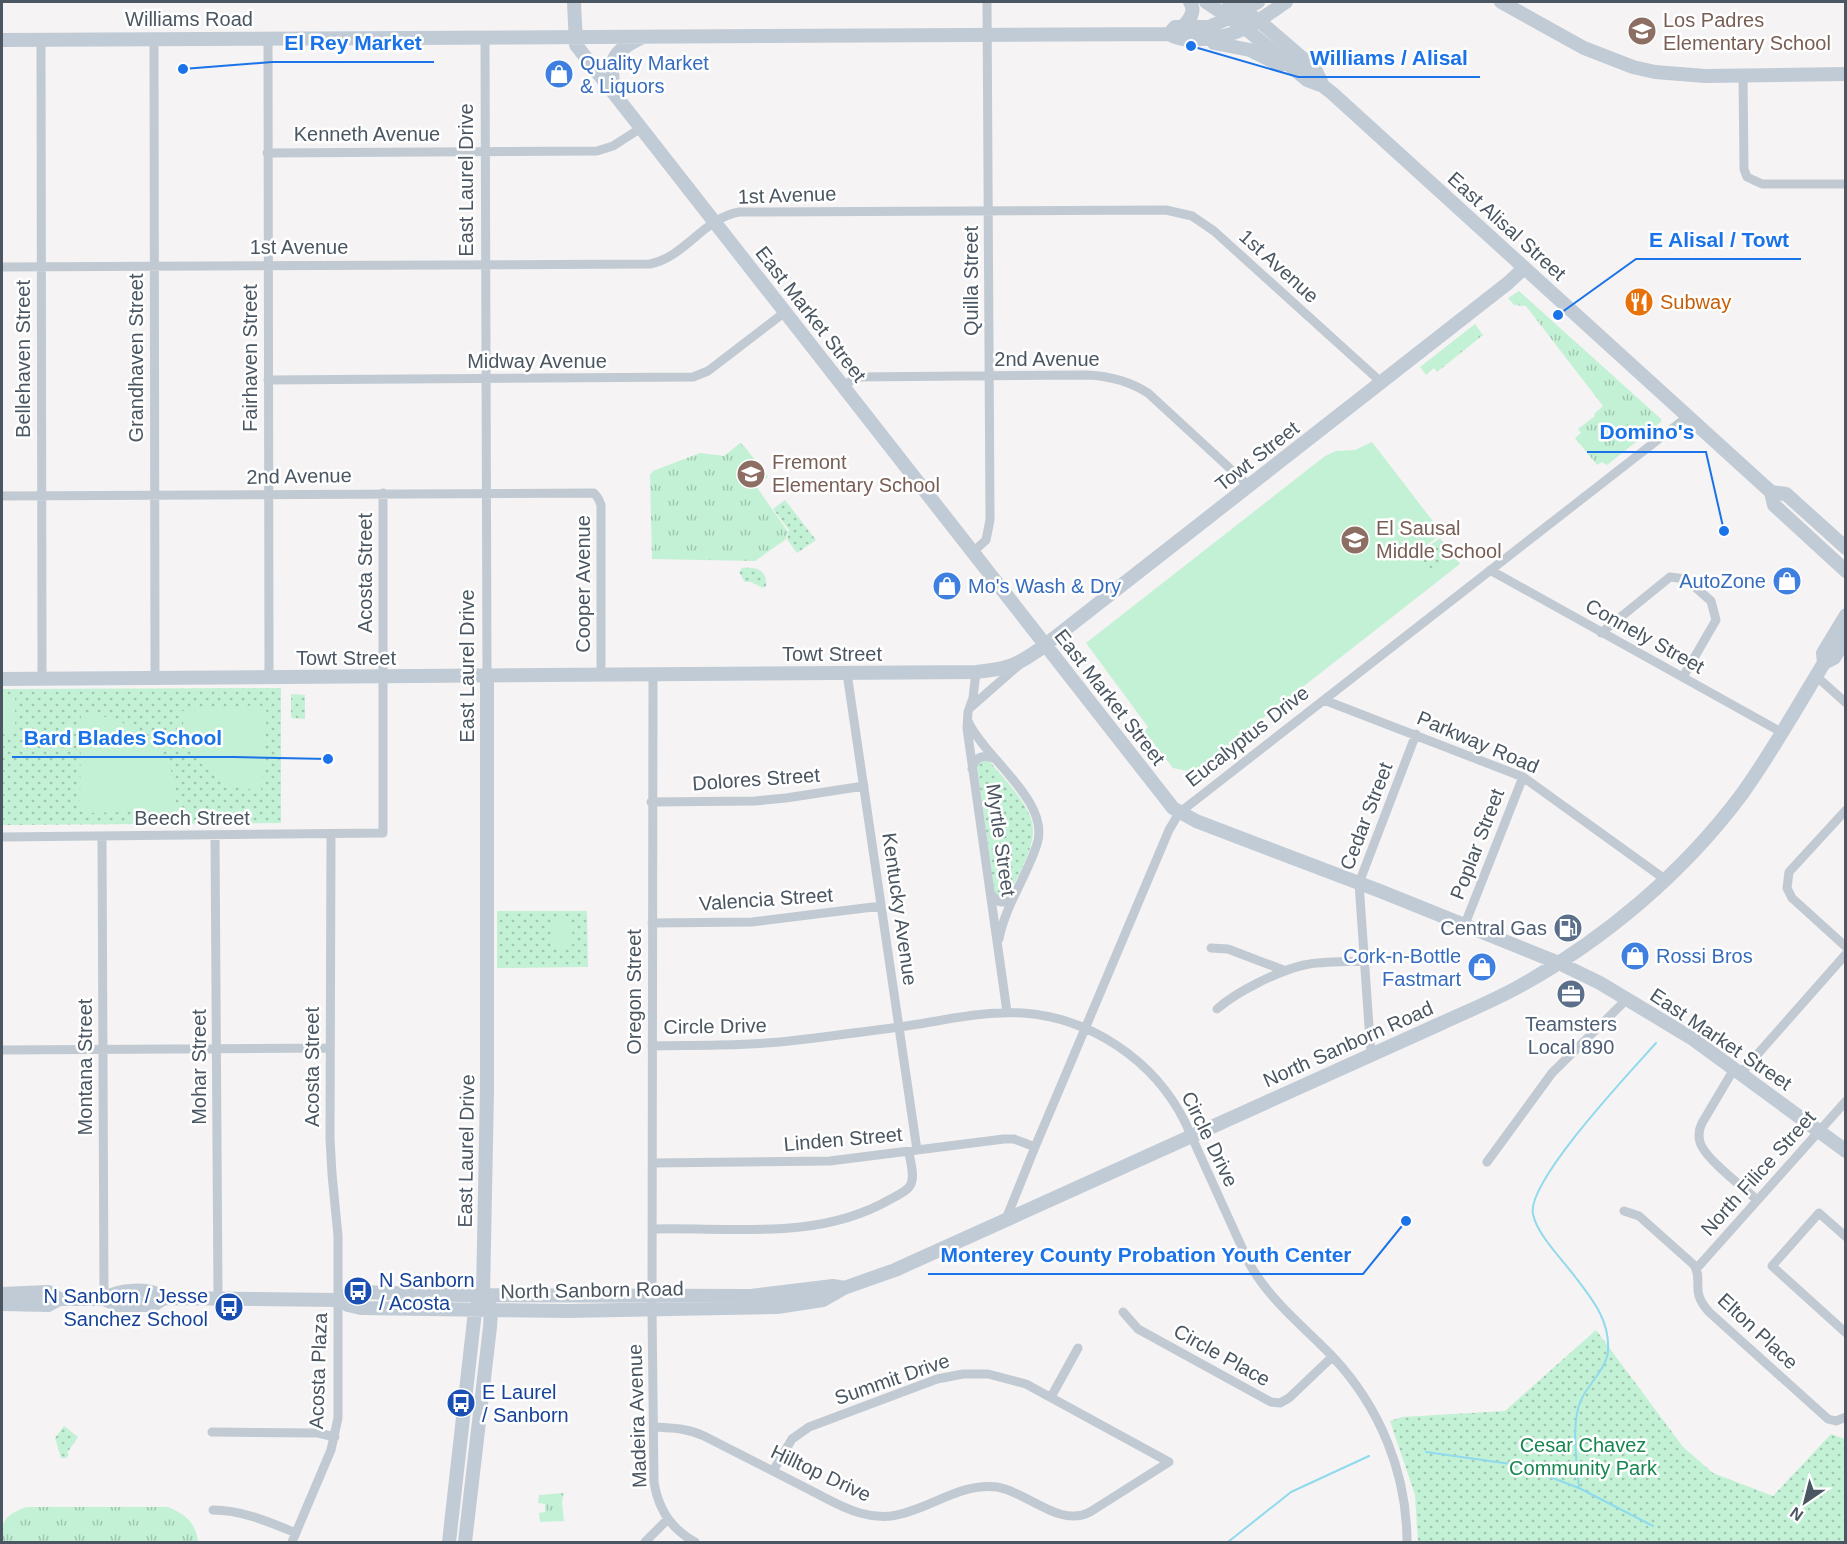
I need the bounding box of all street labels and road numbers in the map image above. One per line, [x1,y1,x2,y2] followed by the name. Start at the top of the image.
[125,8,253,30] street label: Williams Road
[455,103,477,257] street label: East Laurel Drive
[294,123,440,145] street label: Kenneth Avenue
[1443,167,1571,285] street label: East Alisal Street
[737,182,837,208] street label: 1st Avenue
[1235,225,1323,307] street label: 1st Avenue
[960,226,982,336] street label: Quilla Street
[250,236,348,258] street label: 1st Avenue
[751,242,871,386] street label: East Market Street
[125,273,147,443] street label: Grandhaven Street
[12,280,34,438] street label: Bellehaven Street
[239,284,261,432] street label: Fairhaven Street
[994,348,1100,370] street label: 2nd Avenue
[467,350,607,372] street label: Midway Avenue
[1211,416,1304,495] street label: Towt Street
[246,464,352,488] street label: 2nd Avenue
[354,513,376,633] street label: Acosta Street
[572,515,594,653] street label: Cooper Avenue
[456,589,478,743] street label: East Laurel Drive
[1582,594,1709,678] street label: Connely Street
[1050,625,1170,769] street label: East Market Street
[782,643,882,665] street label: Towt Street
[296,647,396,669] street label: Towt Street
[1181,681,1313,791] street label: Eucalyptus Drive
[1414,706,1542,778] street label: Parkway Road
[1335,759,1397,873] street label: Cedar Street
[691,764,821,794] street label: Dolores Street
[982,782,1020,898] street label: Myrtle Street
[1446,785,1508,902] street label: Poplar Street
[134,807,250,829] street label: Beech Street
[878,831,922,987] street label: Kentucky Avenue
[698,883,834,915] street label: Valencia Street
[623,929,645,1055] street label: Oregon Street
[1646,984,1796,1095] street label: East Market Street
[1260,997,1436,1091] street label: North Sanborn Road
[74,998,96,1135] street label: Montana Street
[301,1007,323,1127] street label: Acosta Street
[188,1009,210,1125] street label: Mohar Street
[663,1014,767,1038] street label: Circle Drive
[454,1074,478,1228] street label: East Laurel Drive
[1177,1088,1243,1190] street label: Circle Drive
[1696,1106,1820,1240] street label: North Filice Street
[783,1123,904,1155] street label: Linden Street
[500,1277,684,1303] street label: North Sanborn Road
[1714,1288,1802,1374] street label: Elton Place
[305,1311,331,1430] street label: Acosta Plaza
[1170,1320,1274,1390] street label: Circle Place
[623,1344,651,1488] street label: Madeira Avenue
[832,1349,952,1409] street label: Summit Drive
[767,1440,875,1506] street label: Hilltop Drive

